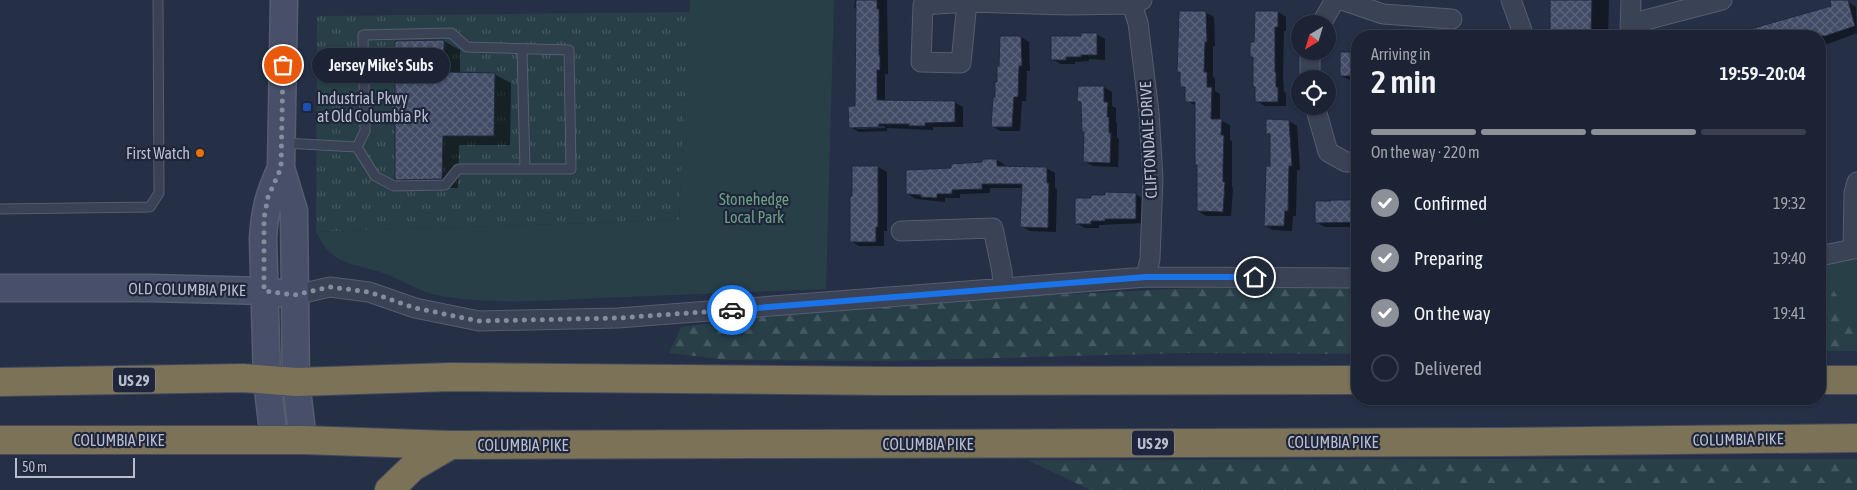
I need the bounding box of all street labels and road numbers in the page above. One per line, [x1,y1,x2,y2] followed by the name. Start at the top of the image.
[1136,81,1160,199] street label: CLIFTONDALE DRIVE
[128,279,246,299] street label: OLD COLUMBIA PIKE
[113,368,155,392] road number: US 29
[1692,429,1784,449] street label: COLUMBIA PIKE
[1132,430,1174,456] road number: US 29
[74,431,165,449] street label: COLUMBIA PIKE
[1288,433,1379,451] street label: COLUMBIA PIKE
[883,435,974,453] street label: COLUMBIA PIKE
[478,436,569,454] street label: COLUMBIA PIKE

